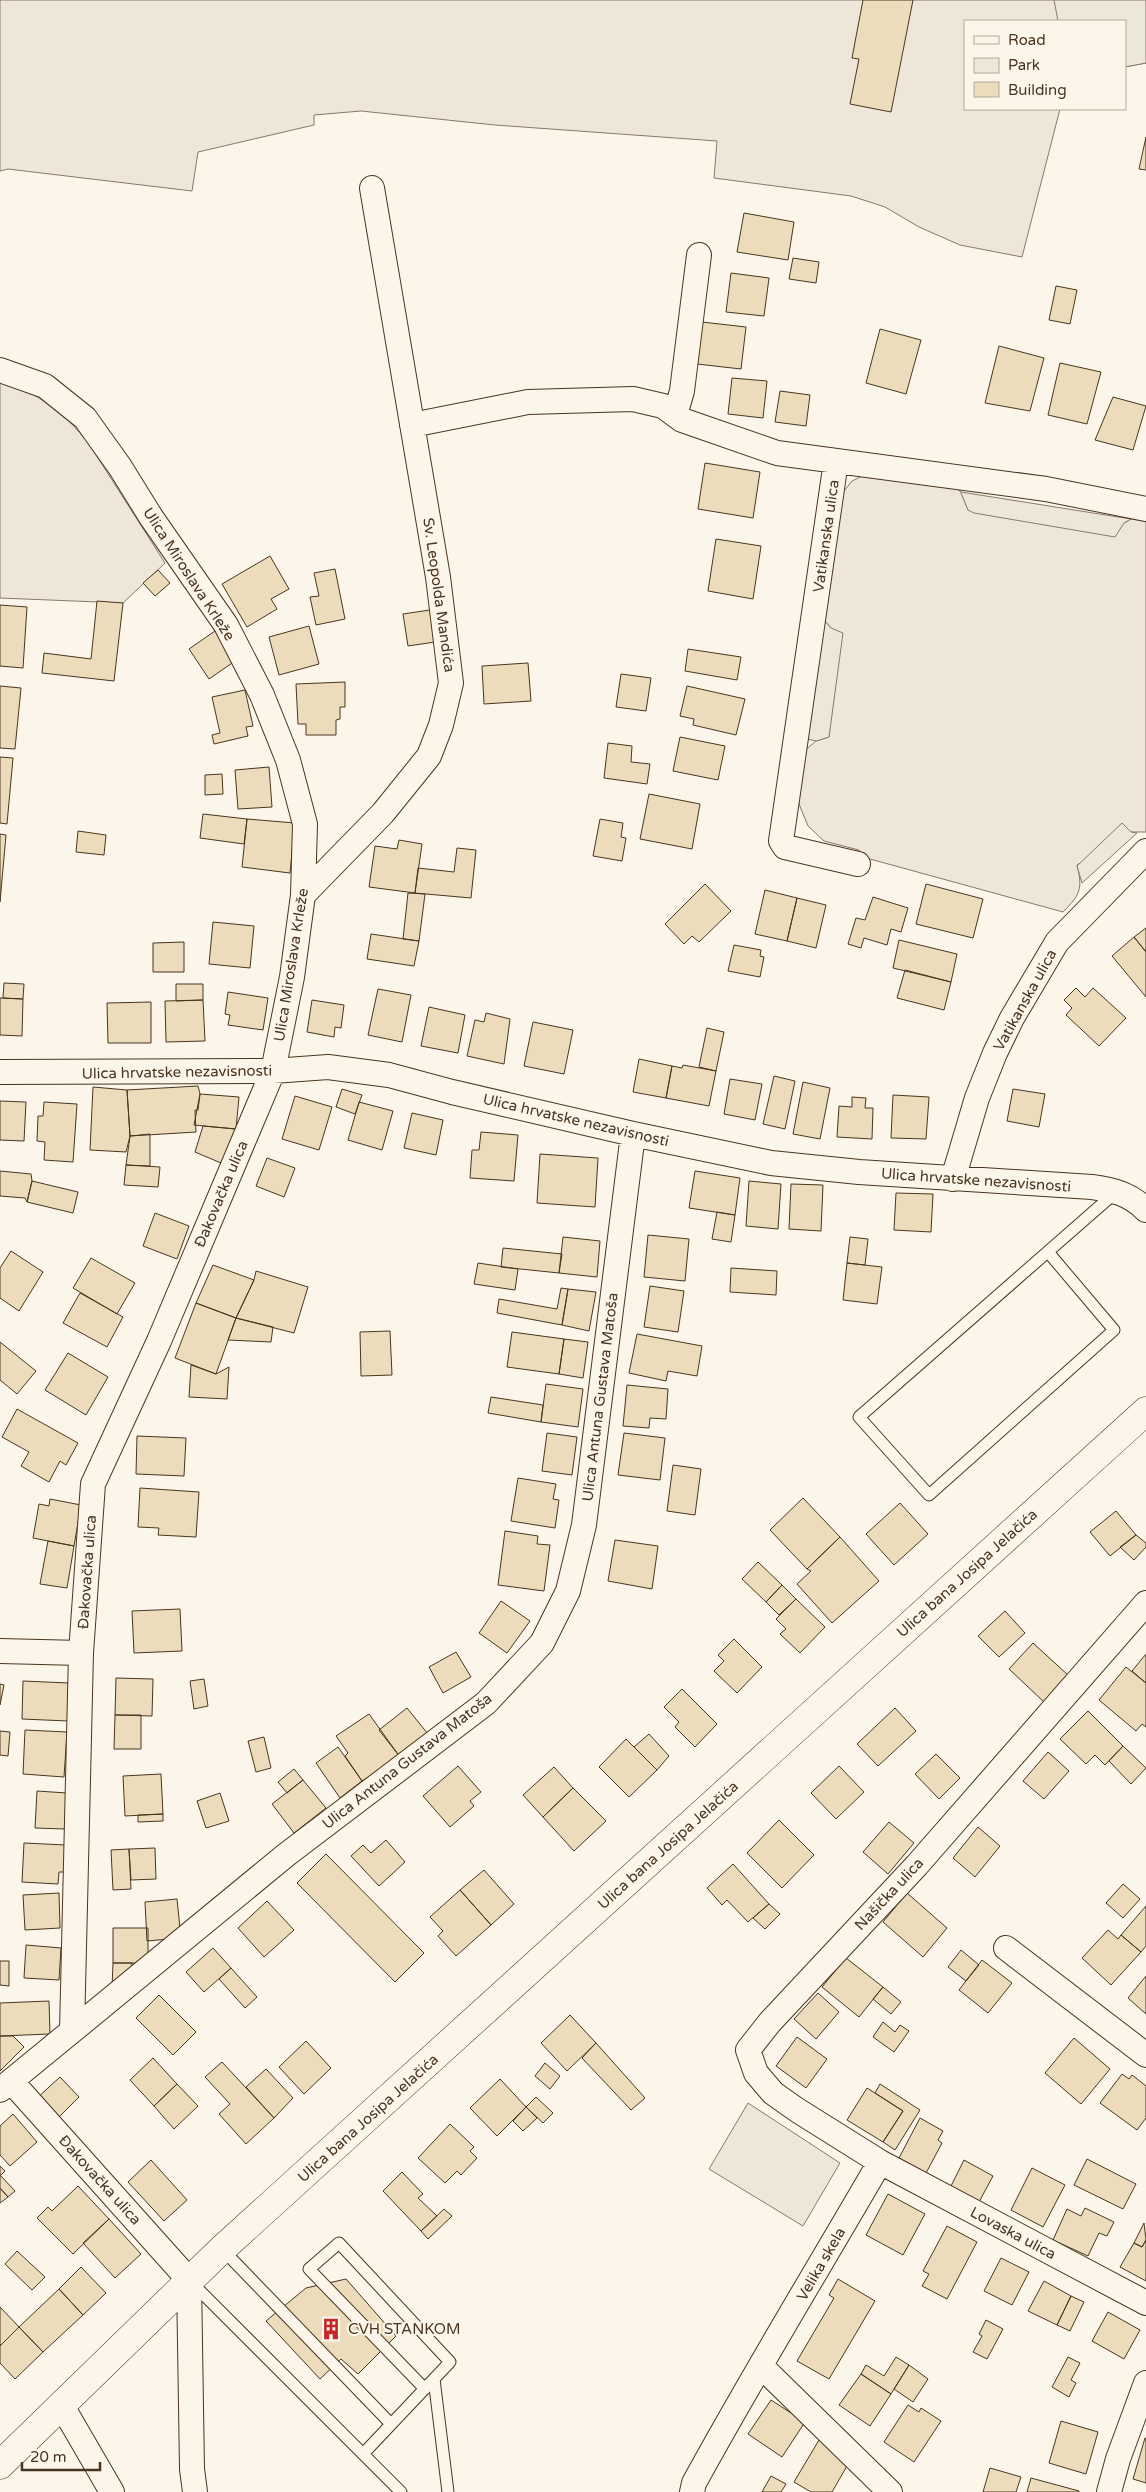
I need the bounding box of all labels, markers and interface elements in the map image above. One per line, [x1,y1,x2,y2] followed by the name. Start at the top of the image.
[964,20,1126,110] legend
[1008,31,1046,49] text: Road
[1008,56,1040,74] text: Park
[1008,81,1067,99] text: Building
[809,479,843,593] street label: Vatikanska ulica
[139,504,239,644] street label: Ulica Miroslava Krleže
[419,517,459,673] street label: Sv. Leopolda Mandića
[270,887,312,1043] street label: Ulica Miroslava Krleže
[990,946,1060,1054] street label: Vatikanska ulica
[82,1061,272,1083] street label: Ulica hrvatske nezavisnosti
[481,1090,671,1150] street label: Ulica hrvatske nezavisnosti
[190,1138,252,1250] street label: Đakovačka ulica
[880,1164,1072,1196] street label: Ulica hrvatske nezavisnosti
[578,1292,622,1502] street label: Ulica Antuna Gustava Matoša
[893,1505,1041,1641] street label: Ulica bana Josipa Jelačića
[74,1514,100,1630] street label: Đakovačka ulica
[319,1689,495,1833] street label: Ulica Antuna Gustava Matoša
[594,1777,742,1913] street label: Ulica bana Josipa Jelačića
[851,1854,927,1934] street label: Našička ulica
[294,2050,442,2186] street label: Ulica bana Josipa Jelačića
[55,2131,145,2229] street label: Đakovačka ulica
[967,2203,1059,2263] street label: Lovaska ulica
[793,2224,849,2304] street label: Velika skela
[318,2316,344,2342] building icon: CVH STANKOM
[348,2320,460,2338] place label: CVH STANKOM
[22,2440,100,2472] scale bar
[30,2448,67,2466] text: 20 m

